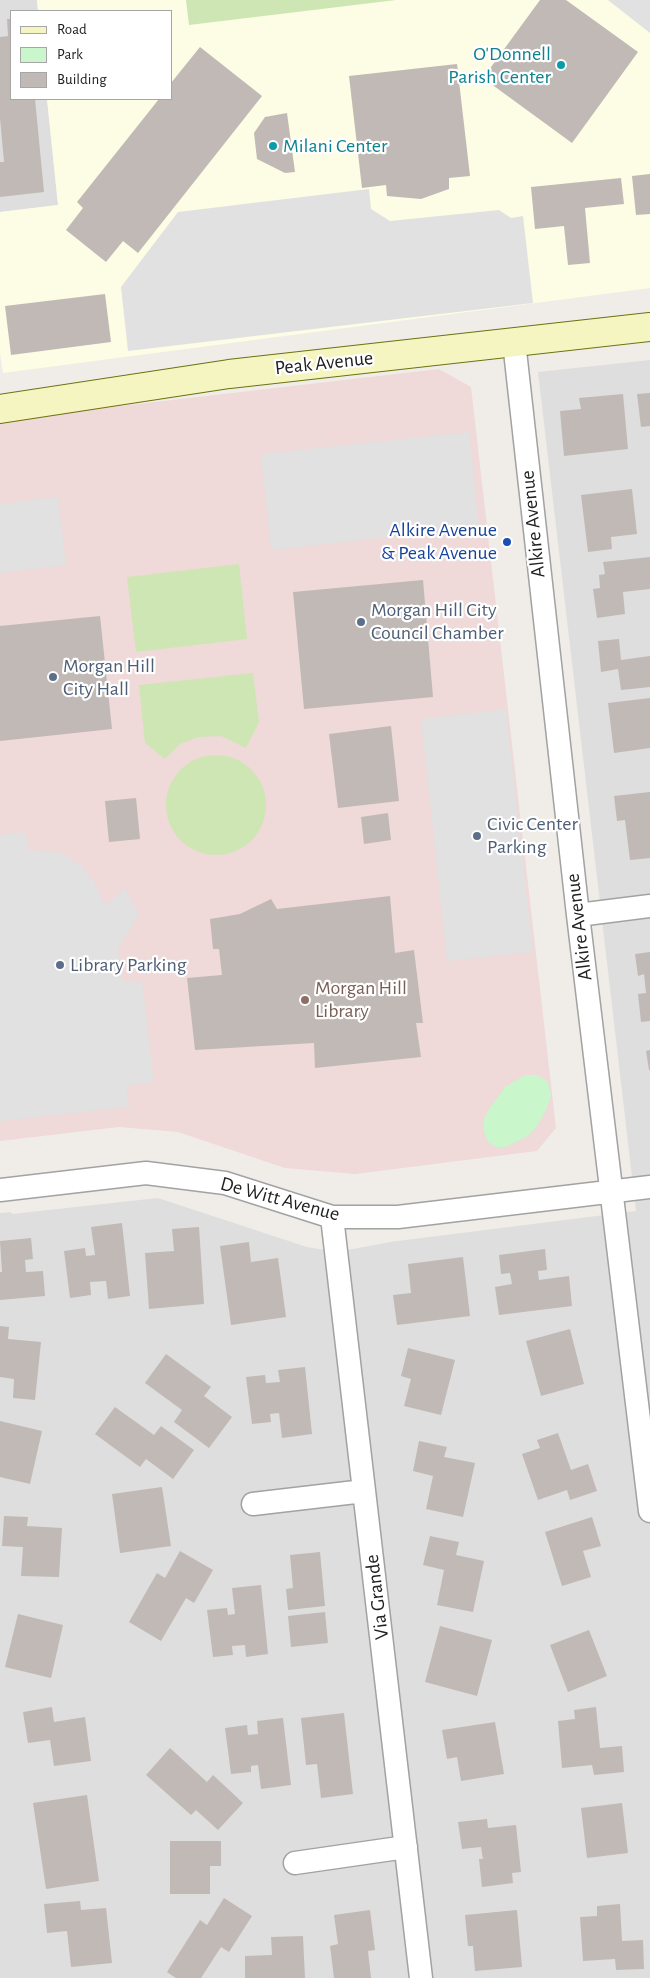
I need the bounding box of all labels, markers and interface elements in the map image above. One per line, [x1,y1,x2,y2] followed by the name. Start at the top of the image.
[10,10,172,100] legend
[57,22,87,37] text: Road
[448,42,551,89] place label: O'Donnell Parish Center
[57,47,83,62] text: Park
[555,59,567,71] marker: O'Donnell Parish Center
[57,72,107,87] text: Building
[283,134,387,158] place label: Milani Center
[267,140,279,152] marker: Milani Center
[274,346,374,380] street label: Peak Avenue
[515,469,551,579] street label: Alkire Avenue
[381,518,497,565] place label: Alkire Avenue & Peak Avenue
[501,536,513,548] marker: Alkire Avenue & Peak Avenue
[371,598,504,645] place label: Morgan Hill City Council Chamber
[355,616,367,628] marker: Morgan Hill City Council Chamber
[63,654,155,701] place label: Morgan Hill City Hall
[47,671,59,683] marker: Morgan Hill City Hall
[487,812,578,859] place label: Civic Center Parking
[471,830,483,842] marker: Civic Center Parking
[561,872,597,982] street label: Alkire Avenue
[70,953,186,977] place label: Library Parking
[54,959,66,971] marker: Library Parking
[315,976,407,1023] place label: Morgan Hill Library
[299,994,311,1006] marker: Morgan Hill Library
[218,1172,342,1226] street label: De Witt Avenue
[360,1553,394,1641] street label: Via Grande

